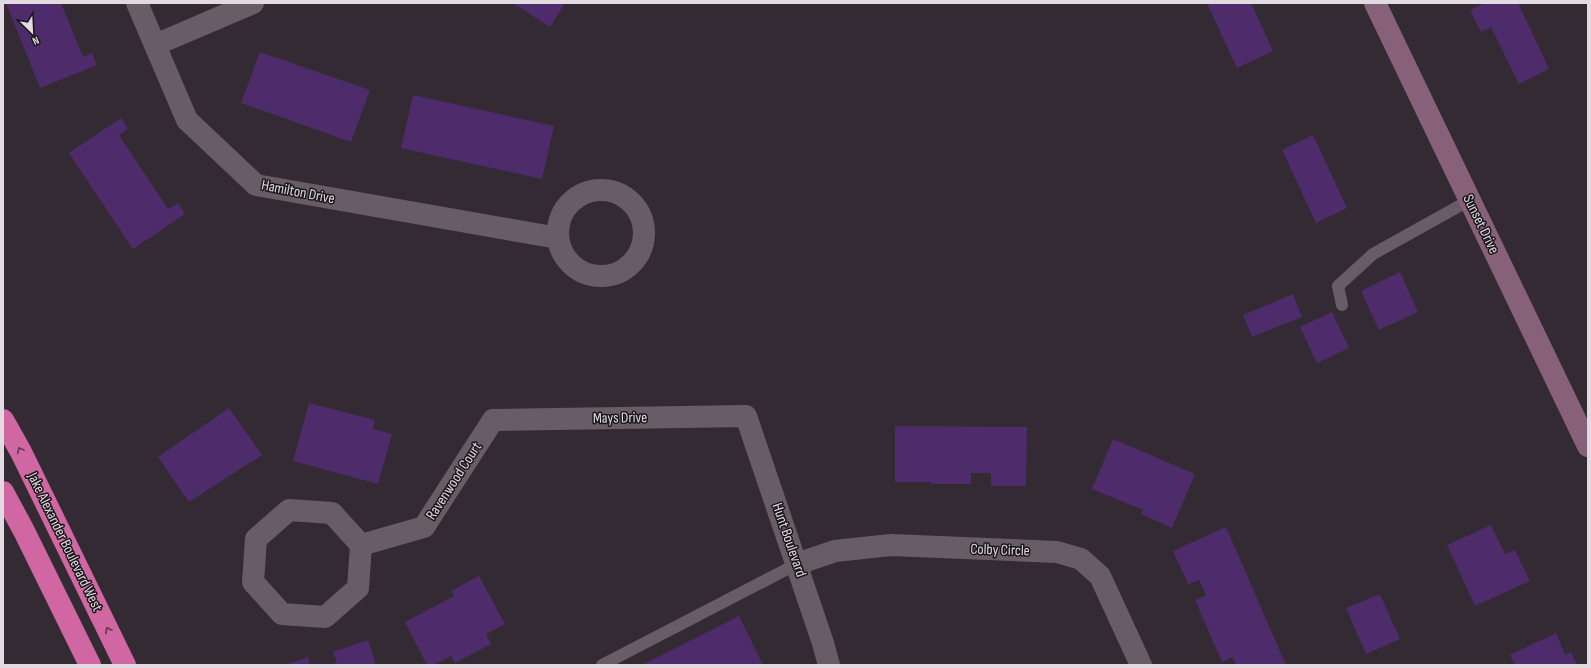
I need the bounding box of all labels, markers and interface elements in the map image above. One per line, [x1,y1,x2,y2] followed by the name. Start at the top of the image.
[12,12,52,52] north arrow
[30,34,41,48] text: N
[260,176,336,208] street label: Hamilton Drive
[1459,191,1503,257] street label: Sunset Drive
[593,408,647,428] street label: Mays Drive
[422,438,486,523] street label: Ravenwood Court
[17,447,25,454] one-way arrow
[23,469,107,615] street label: Jake Alexander Boulevard West
[767,501,811,579] street label: Hunt Boulevard
[970,539,1030,561] street label: Colby Circle
[105,627,113,634] one-way arrow

